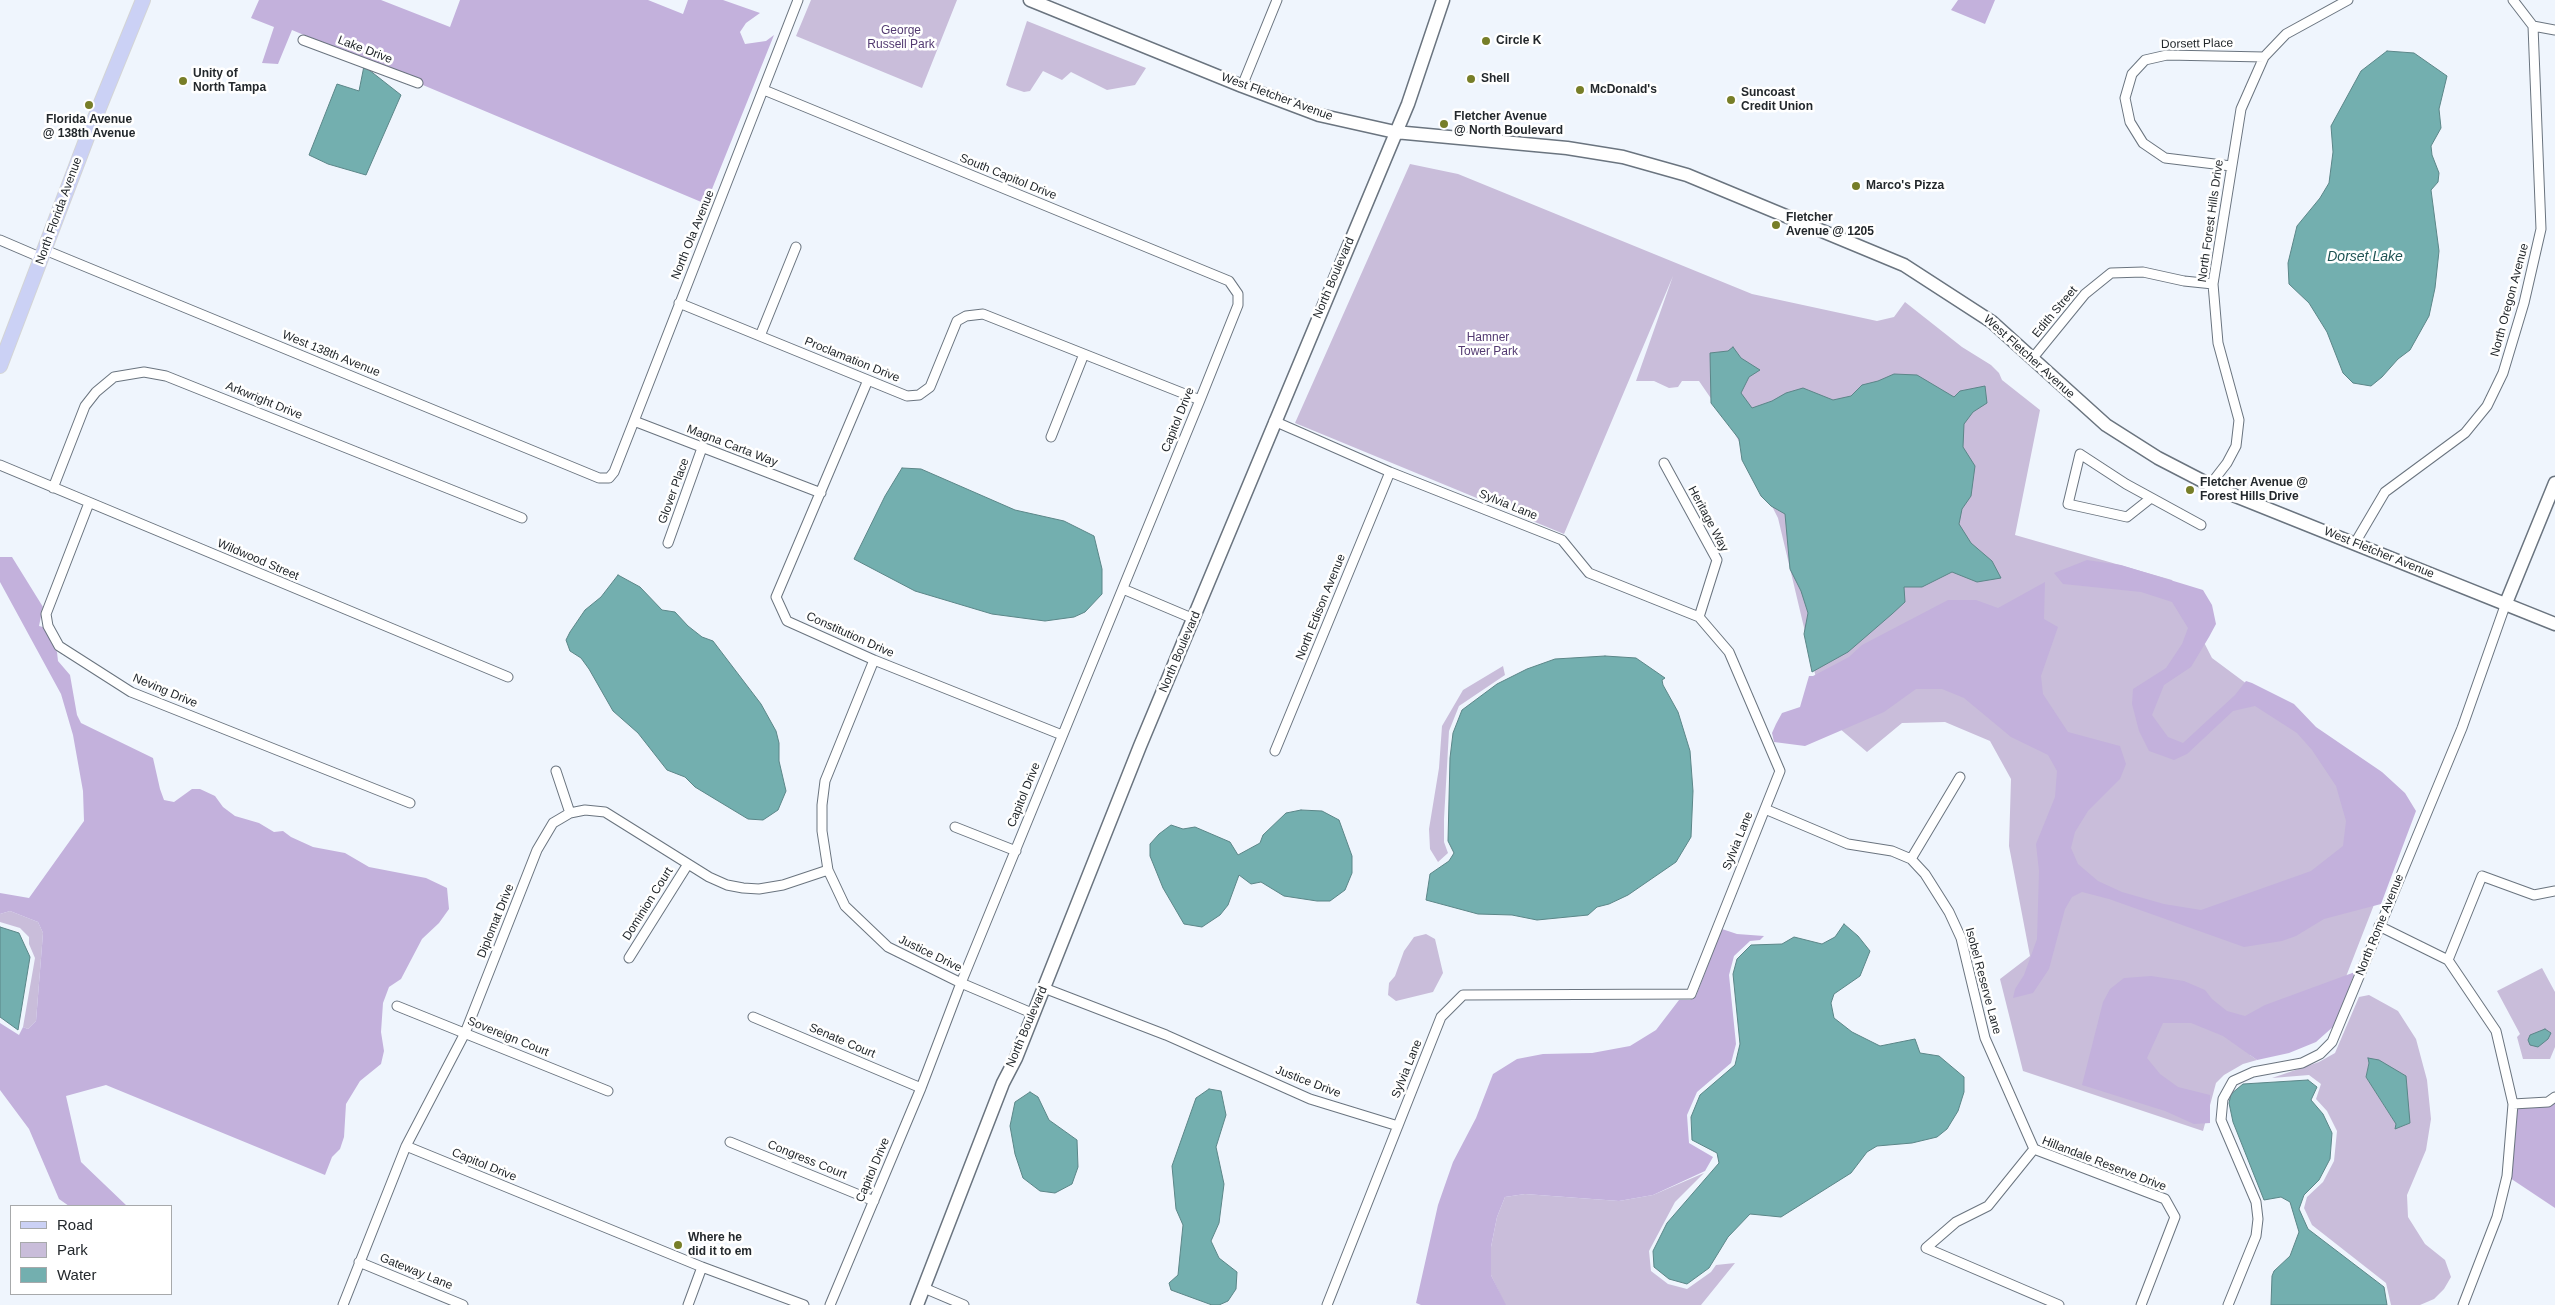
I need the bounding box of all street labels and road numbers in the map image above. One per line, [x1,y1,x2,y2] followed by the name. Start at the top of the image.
[336,33,394,67] street label: Lake Drive
[2161,36,2233,52] street label: Dorsett Place
[1219,70,1335,124] street label: West Fletcher Avenue
[957,151,1059,203] street label: South Capitol Drive
[33,155,85,267] street label: North Florida Avenue
[2195,159,2227,283] street label: North Forest Hills Drive
[668,188,718,282] street label: North Ola Avenue
[1310,235,1358,321] street label: North Boulevard
[2488,242,2532,358] street label: North Oregon Avenue
[2029,283,2081,341] street label: Edith Street
[1980,312,2078,402] street label: West Fletcher Avenue
[280,328,382,380] street label: West 138th Avenue
[802,334,902,386] street label: Proclamation Drive
[224,379,304,423] street label: Arkwright Drive
[1158,385,1198,455] street label: Capitol Drive
[684,422,780,470] street label: Magna Carta Way
[655,456,693,526] street label: Glover Place
[1685,484,1731,554] street label: Heritage Way
[1477,487,1539,523] street label: Sylvia Lane
[2322,524,2436,582] street label: West Fletcher Avenue
[215,536,301,584] street label: Wildwood Street
[1293,552,1349,662] street label: North Edison Avenue
[804,609,896,661] street label: Constitution Drive
[1156,609,1204,695] street label: North Boulevard
[131,671,199,711] street label: Neving Drive
[1004,760,1044,830] street label: Capitol Drive
[1720,810,1756,872] street label: Sylvia Lane
[620,865,676,943] street label: Dominion Court
[2353,872,2407,978] street label: North Rome Avenue
[475,882,517,960] street label: Diplomat Drive
[1962,926,2004,1036] street label: Isobel Reserve Lane
[896,932,964,976] street label: Justice Drive
[1003,984,1051,1070] street label: North Boulevard
[465,1014,551,1060] street label: Sovereign Court
[807,1021,877,1061] street label: Senate Court
[1389,1038,1425,1100] street label: Sylvia Lane
[1273,1063,1343,1101] street label: Justice Drive
[2040,1134,2168,1194] street label: Hillandale Reserve Drive
[853,1136,893,1204] street label: Capitol Drive
[765,1138,849,1182] street label: Congress Court
[449,1145,519,1185] street label: Capitol Drive
[377,1251,455,1293] street label: Gateway Lane

